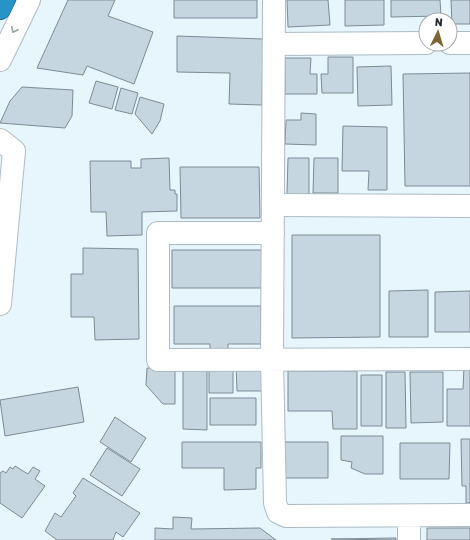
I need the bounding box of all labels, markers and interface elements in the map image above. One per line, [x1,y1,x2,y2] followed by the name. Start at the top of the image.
[418,12,458,52] north arrow
[434,16,443,29] text: N
[11,26,19,33] one-way arrow

